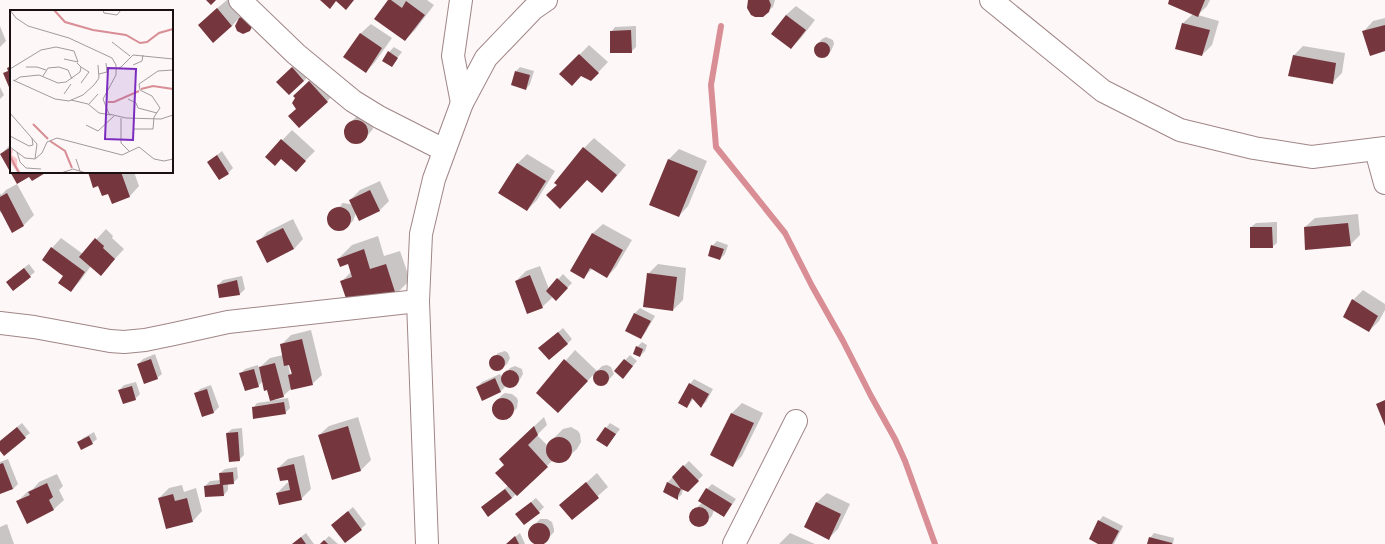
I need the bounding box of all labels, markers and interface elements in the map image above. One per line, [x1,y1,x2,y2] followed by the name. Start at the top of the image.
[10,10,173,173] inset map

